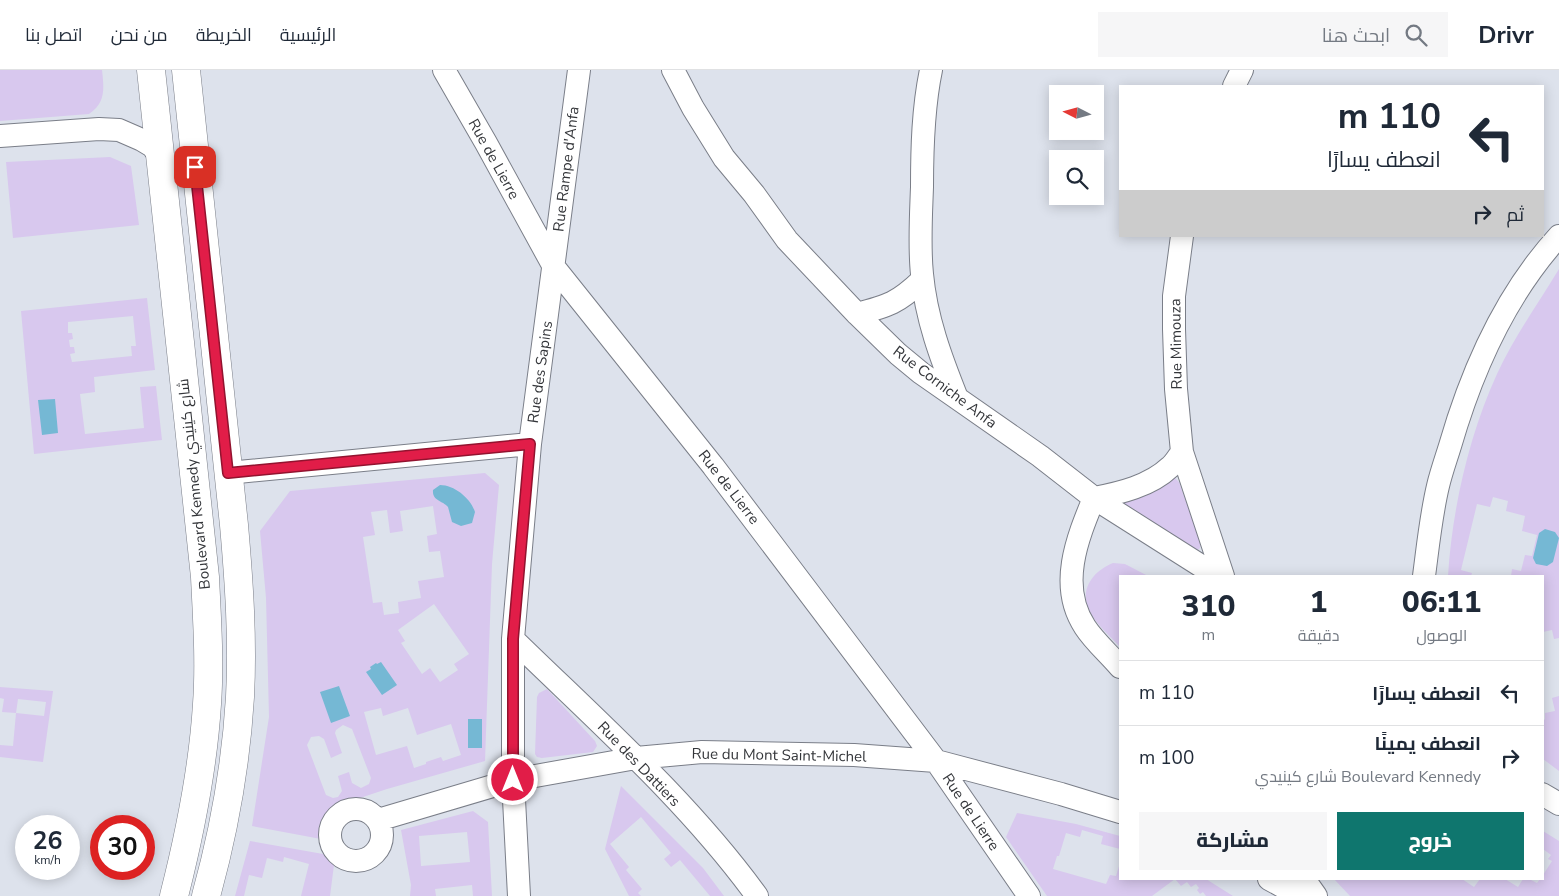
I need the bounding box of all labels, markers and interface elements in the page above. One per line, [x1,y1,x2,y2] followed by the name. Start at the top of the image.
[1098,12,1448,57] search box
[1478,19,1534,51] text: Drivr
[1402,21,1430,49] icon: search
[25,23,83,47] text: اتصل بنا
[111,23,168,47] text: من نحن
[196,23,252,47] text: الخريطة
[280,23,336,47] text: الرئيسية
[1322,23,1390,49] text: ابحث هنا
[1049,85,1104,140] north arrow
[1049,85,1104,205] map controls
[1338,93,1441,140] text: 110 m
[548,105,584,233] street label: Rue Rampe d'Anfa
[1459,105,1524,170] icon: left
[464,115,524,203] street label: Rue de Lierre
[1327,145,1441,175] text: انعطف يسارًا
[174,146,216,188] pin
[1049,150,1104,205] button: search
[181,153,209,181] icon: arrive
[1468,200,1496,228] icon: right
[1506,202,1524,228] text: ثم
[1165,298,1187,390] street label: Rue Mimouza
[523,320,557,424] street label: Rue des Sapins
[889,341,1001,433] street label: Rue Corniche Anfa
[173,377,217,590] street label: Boulevard Kennedy شارع كينيدي
[694,446,764,528] street label: Rue de Lierre
[1310,582,1328,623] text: 1
[1402,582,1482,623] text: 06:11
[1181,586,1235,627] text: 310
[1202,624,1215,646] text: m
[1298,625,1339,647] text: دقيقة
[1416,625,1467,647] text: الوصول
[1496,679,1524,707] icon: left
[1139,680,1194,706] text: 110 m
[1372,681,1481,707] text: انعطف يسارًا
[593,717,685,811] street label: Rue des Dattiers
[1375,731,1481,757] text: انعطف يمينًا
[691,743,867,767] street label: Rue du Mont Saint-Michel
[1496,744,1524,772] icon: right
[1139,745,1194,771] text: 100 m
[486,753,538,805] position arrow
[1255,766,1481,788] text: Boulevard Kennedy شارع كينيدي
[938,769,1004,855] street label: Rue de Lierre
[1139,812,1327,870] button: مشاركة
[1337,812,1524,870] button: خروج
[90,815,155,880] speed limit sign: 30
[32,824,63,858] text: 26
[34,852,61,868] text: km/h

